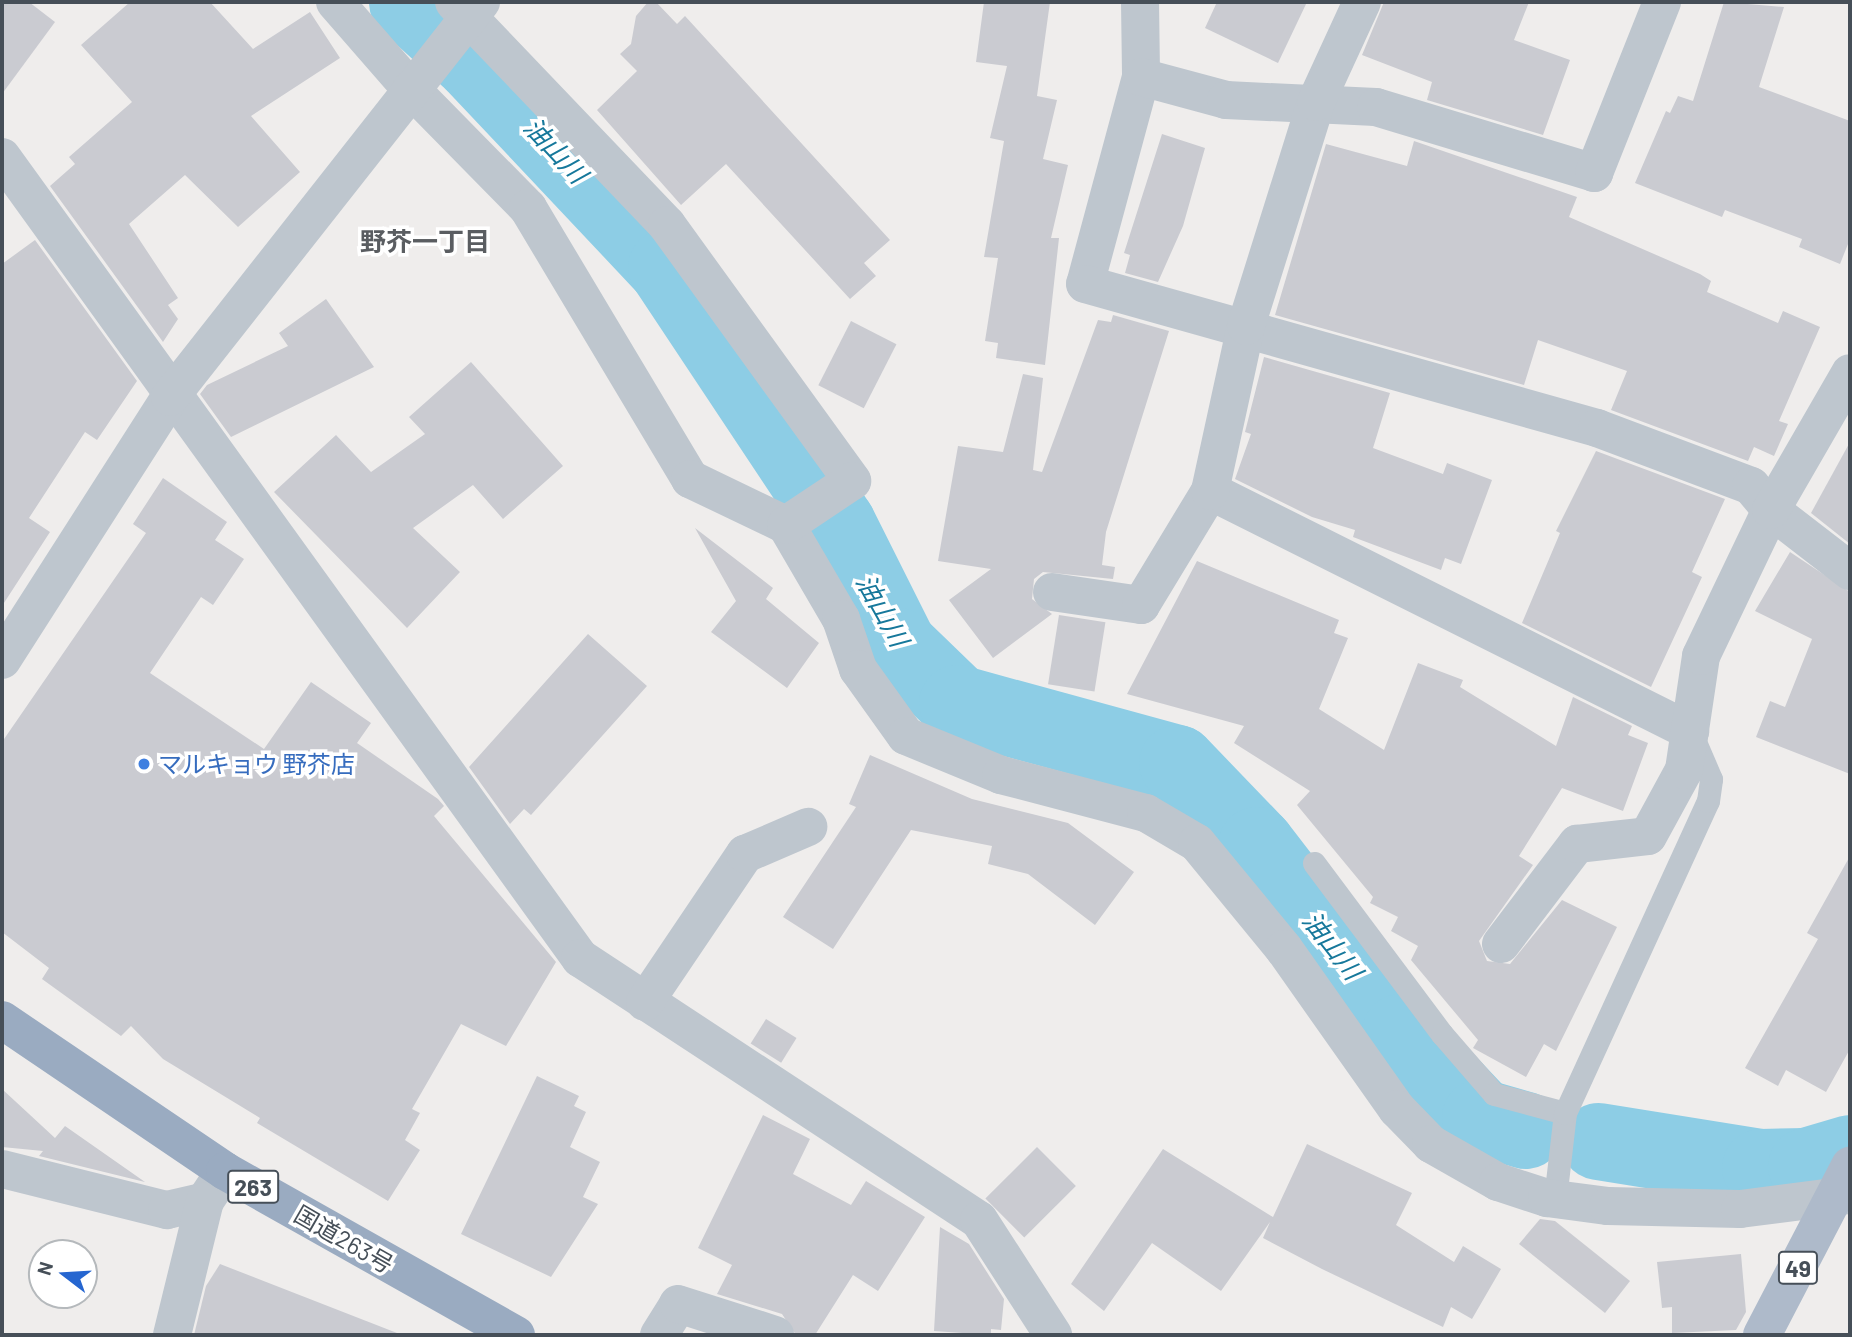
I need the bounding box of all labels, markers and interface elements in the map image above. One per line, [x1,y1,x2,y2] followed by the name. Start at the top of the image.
[518,111,594,189] water label: 油山川
[360,225,490,257] district label: 野芥一丁目
[850,568,916,652] water label: 油山川
[158,750,355,778] place label: マルキョウ 野芥店
[136,756,152,772] marker: マルキョウ 野芥店
[1297,905,1369,985] water label: 油山川
[227,1168,279,1206] road number: 263
[289,1199,399,1279] street label: 国道263号
[28,1239,98,1309] north arrow
[1777,1248,1819,1288] road number: 49
[32,1259,57,1278] text: N

